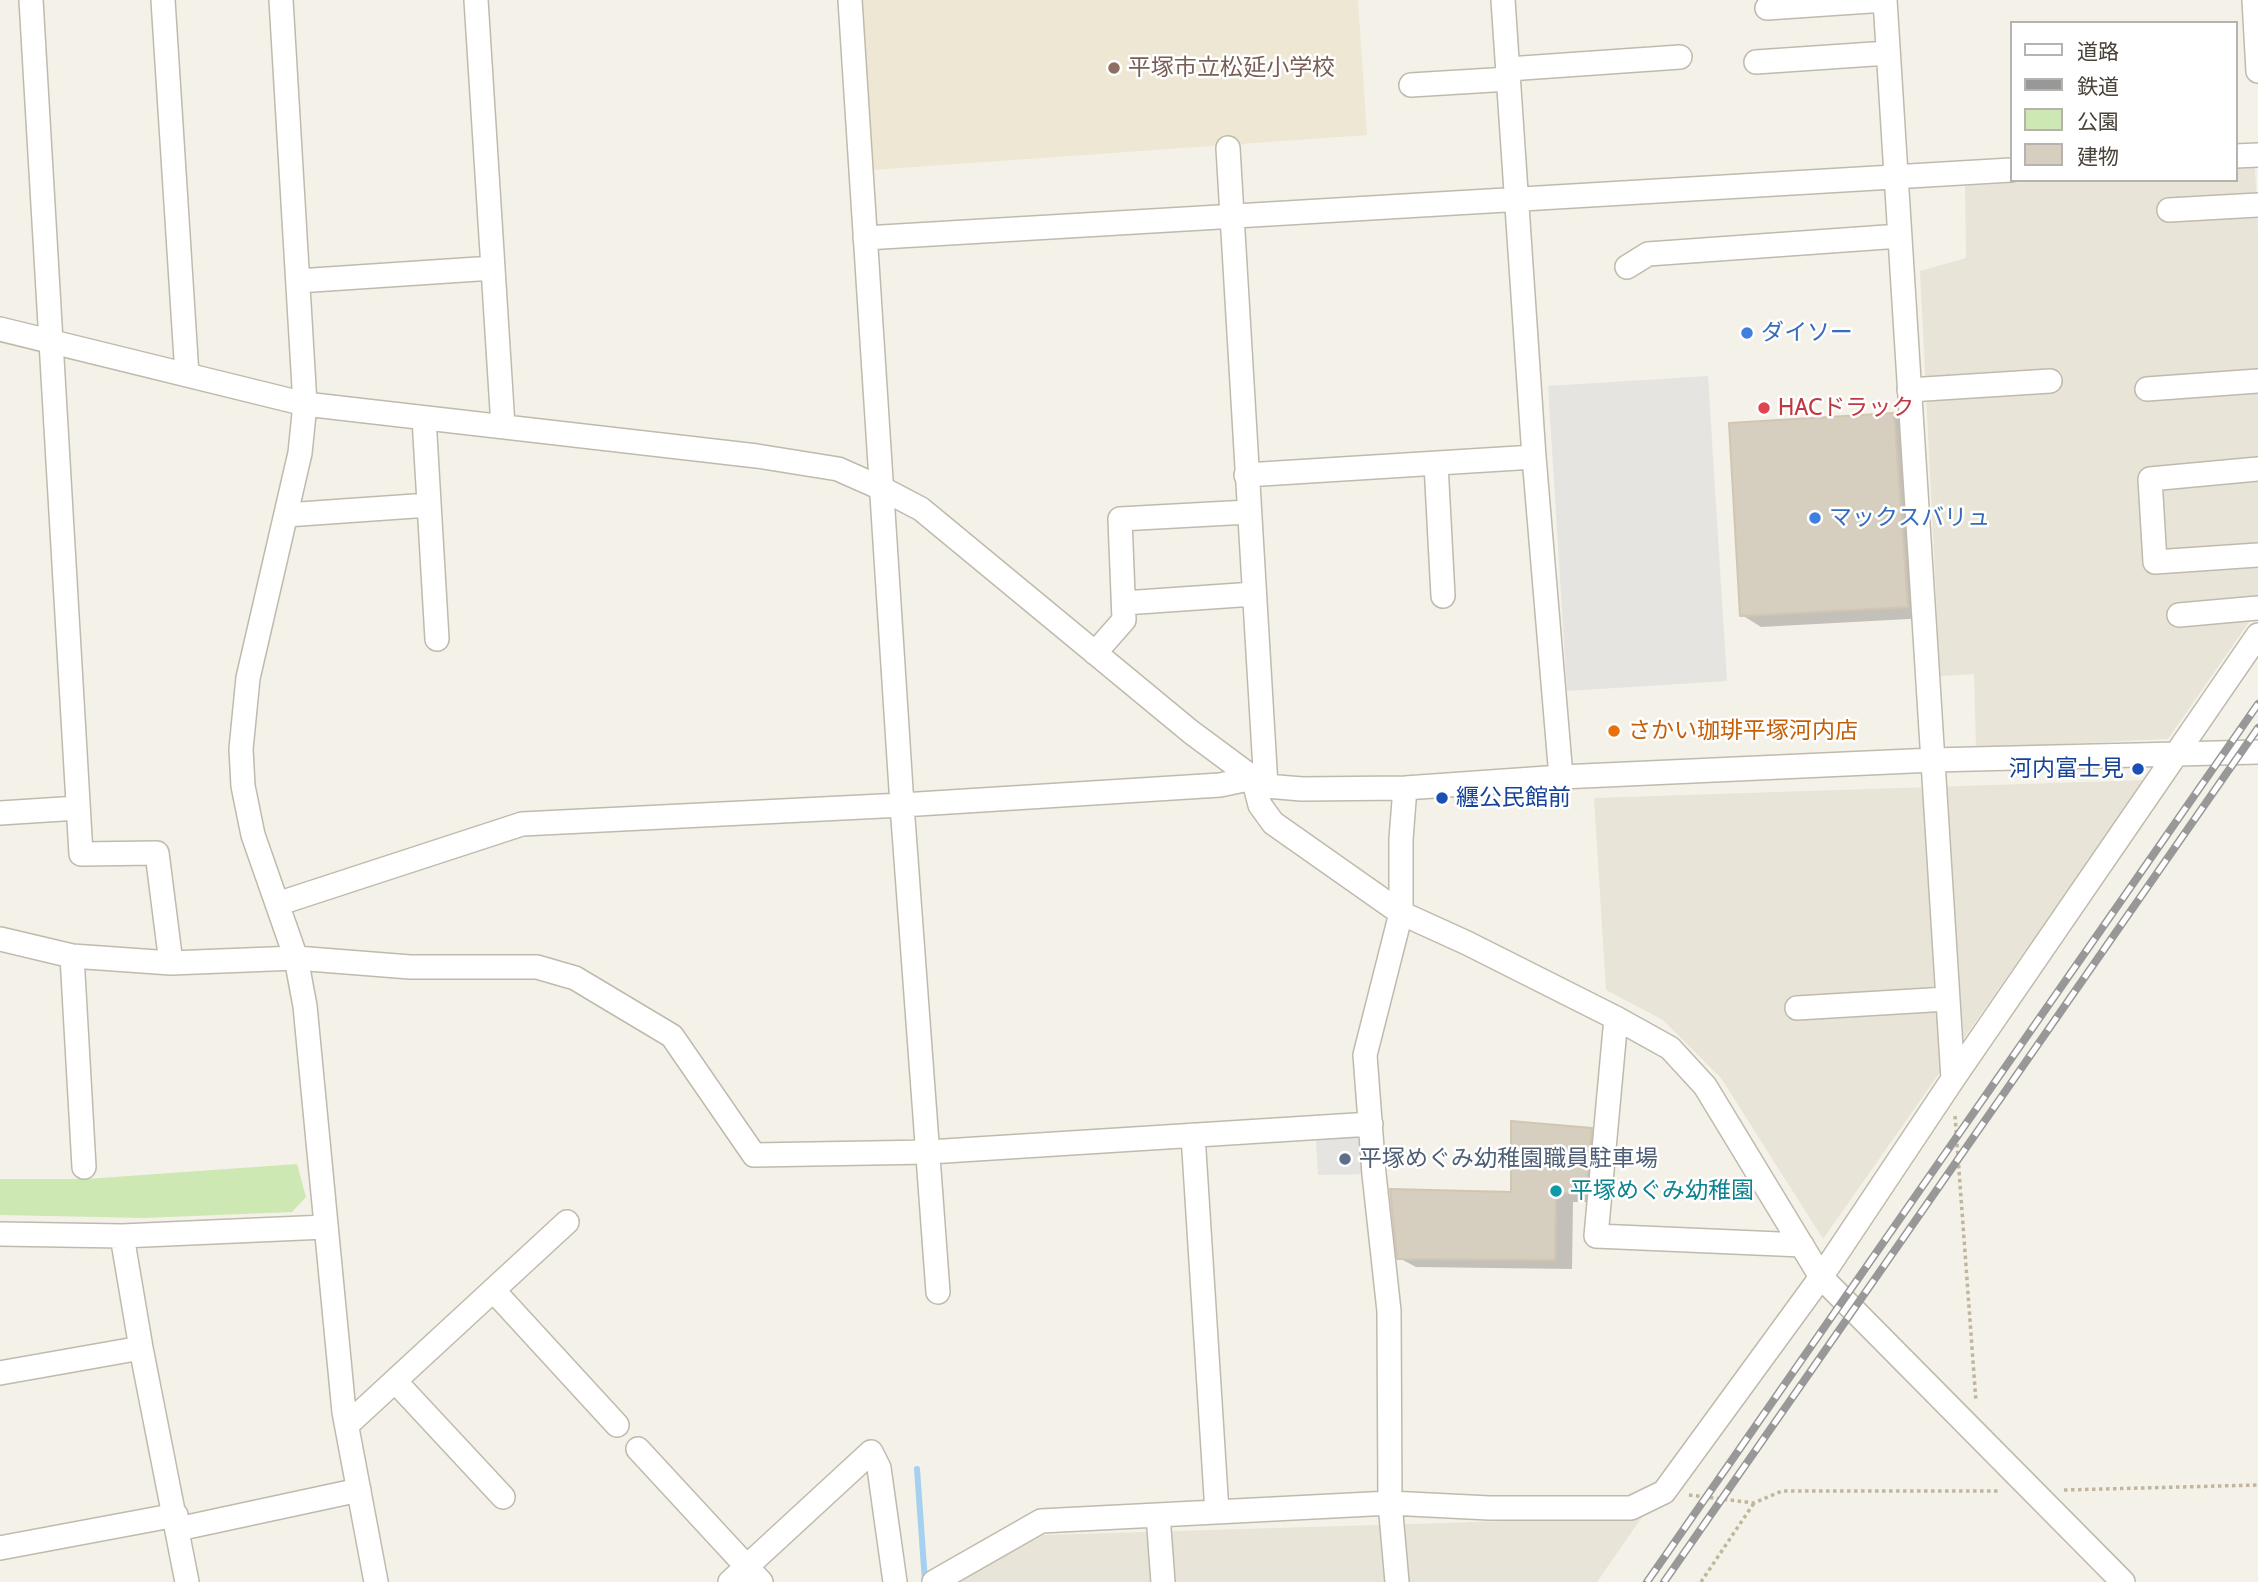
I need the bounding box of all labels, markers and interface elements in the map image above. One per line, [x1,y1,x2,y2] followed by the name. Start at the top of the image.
[2010,21,2237,182] legend
[2077,39,2119,64] text: 道路
[1128,54,1335,82] place label: 平塚市立松延小学校
[1106,60,1122,76] marker: 平塚市立松延小学校
[2077,74,2119,99] text: 鉄道
[2077,109,2119,134] text: 公園
[2077,144,2119,169] text: 建物
[1761,319,1853,347] place label: ダイソー
[1739,325,1755,341] marker: ダイソー
[1778,394,1914,422] place label: HACドラック
[1756,400,1772,416] marker: HACドラック
[1829,504,1990,532] place label: マックスバリュ
[1807,510,1823,526] marker: マックスバリュ
[1628,717,1858,745] place label: さかい珈琲平塚河内店
[1606,723,1622,739] marker: さかい珈琲平塚河内店
[2009,755,2124,783] place label: 河内富士見
[2130,761,2146,777] marker: 河内富士見
[1456,784,1571,812] place label: 纒公民館前
[1434,790,1450,806] marker: 纒公民館前
[1359,1145,1658,1173] place label: 平塚めぐみ幼稚園職員駐車場
[1337,1151,1353,1167] marker: 平塚めぐみ幼稚園職員駐車場
[1570,1177,1754,1205] place label: 平塚めぐみ幼稚園
[1548,1183,1564,1199] marker: 平塚めぐみ幼稚園

